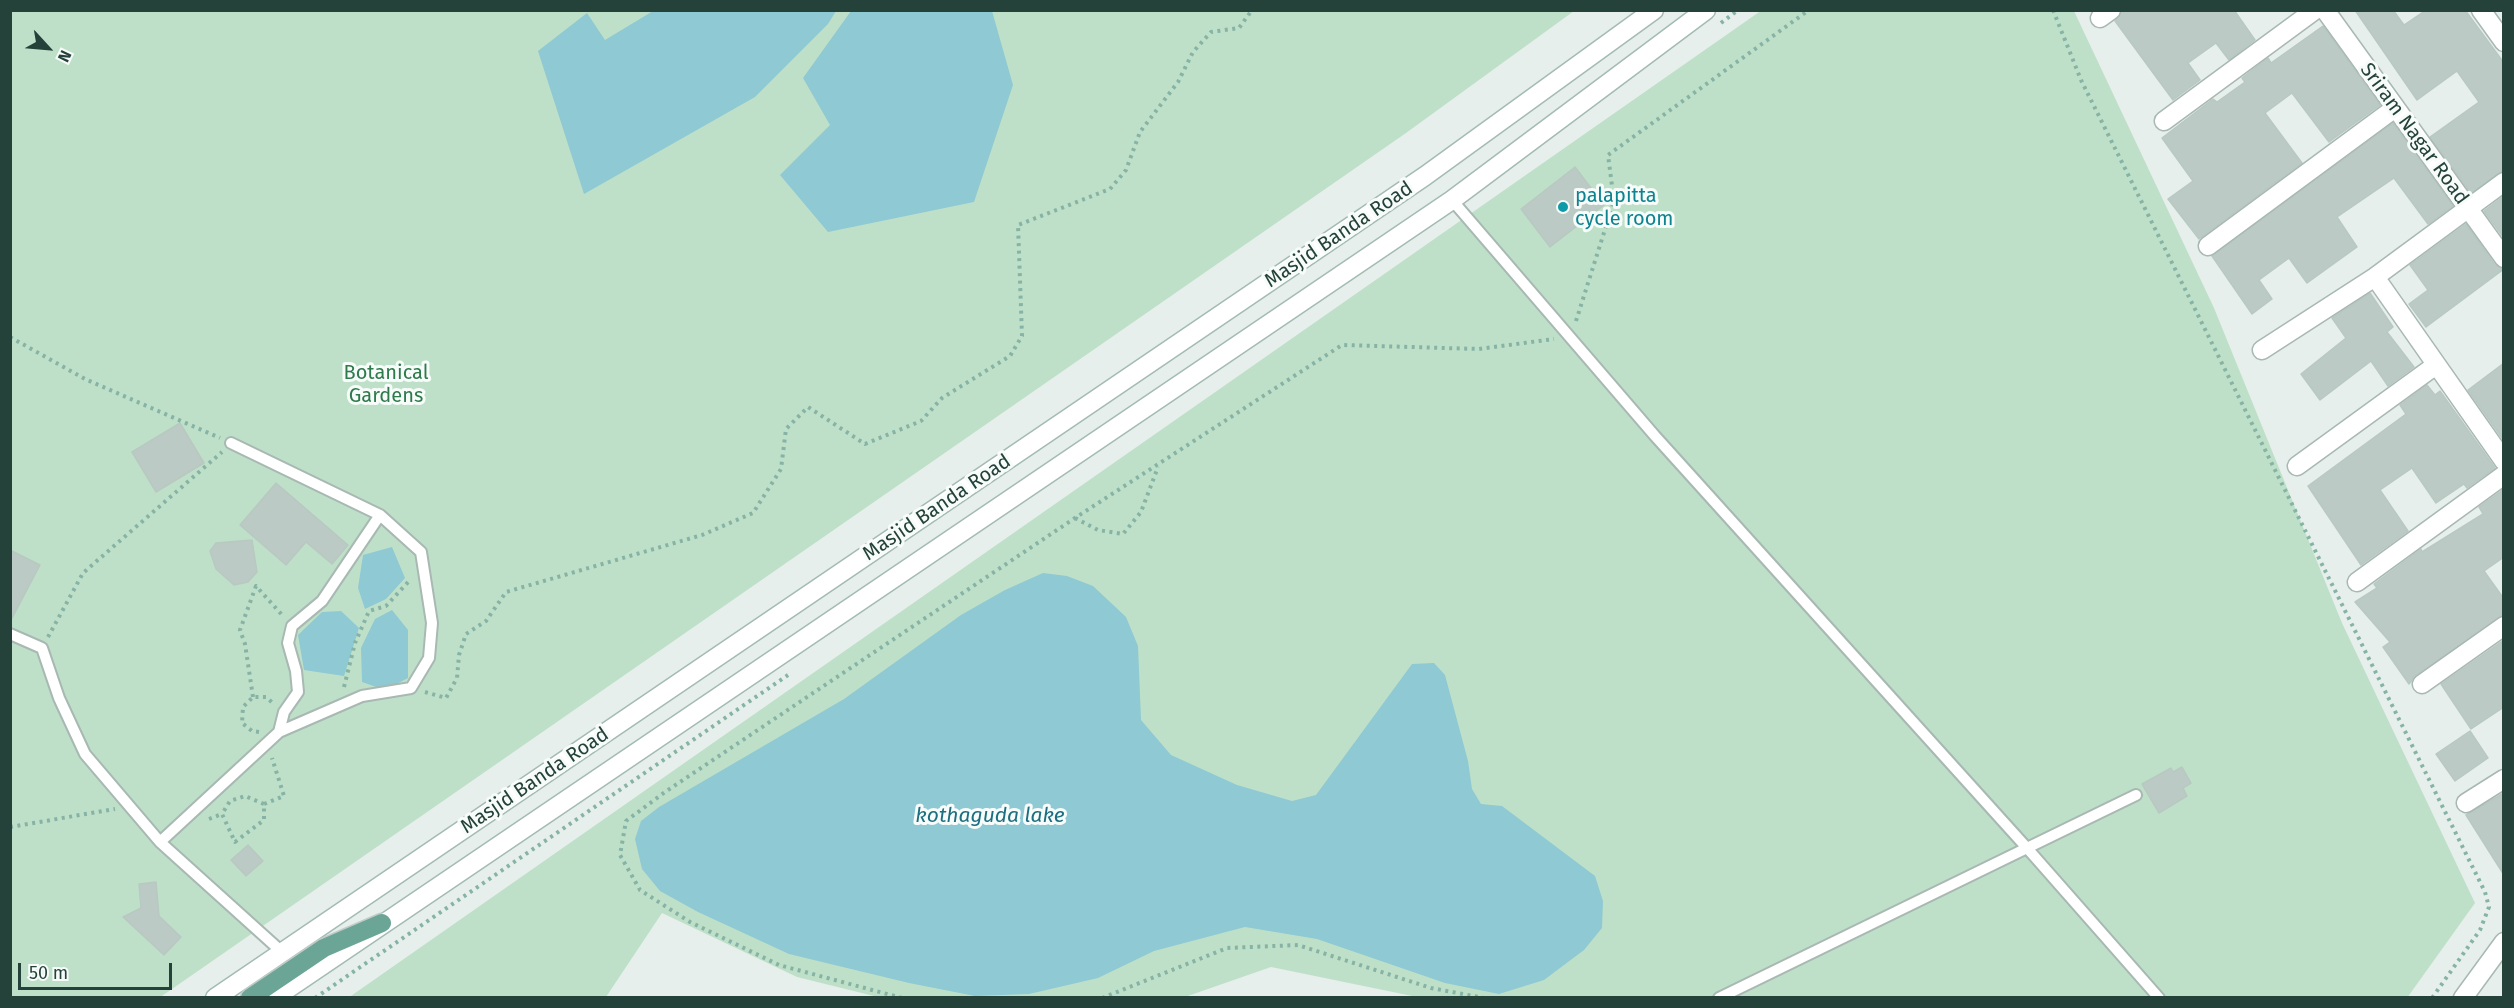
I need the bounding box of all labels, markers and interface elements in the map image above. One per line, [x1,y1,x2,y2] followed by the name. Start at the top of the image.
[18,18,78,78] north arrow
[54,47,75,65] text: N
[2355,59,2473,209] street label: Sriram Nagar Road
[1261,177,1417,293] street label: Masjid Banda Road
[1575,184,1673,231] place label: palapitta cycle room
[1556,200,1570,214] marker: palapitta cycle room
[343,361,429,408] park label: Botanical Gardens
[859,450,1015,566] street label: Masjid Banda Road
[457,723,613,839] street label: Masjid Banda Road
[915,803,1065,829] water label: kothaguda lake
[21,951,176,989] scale bar
[29,962,68,984] text: 50 m

